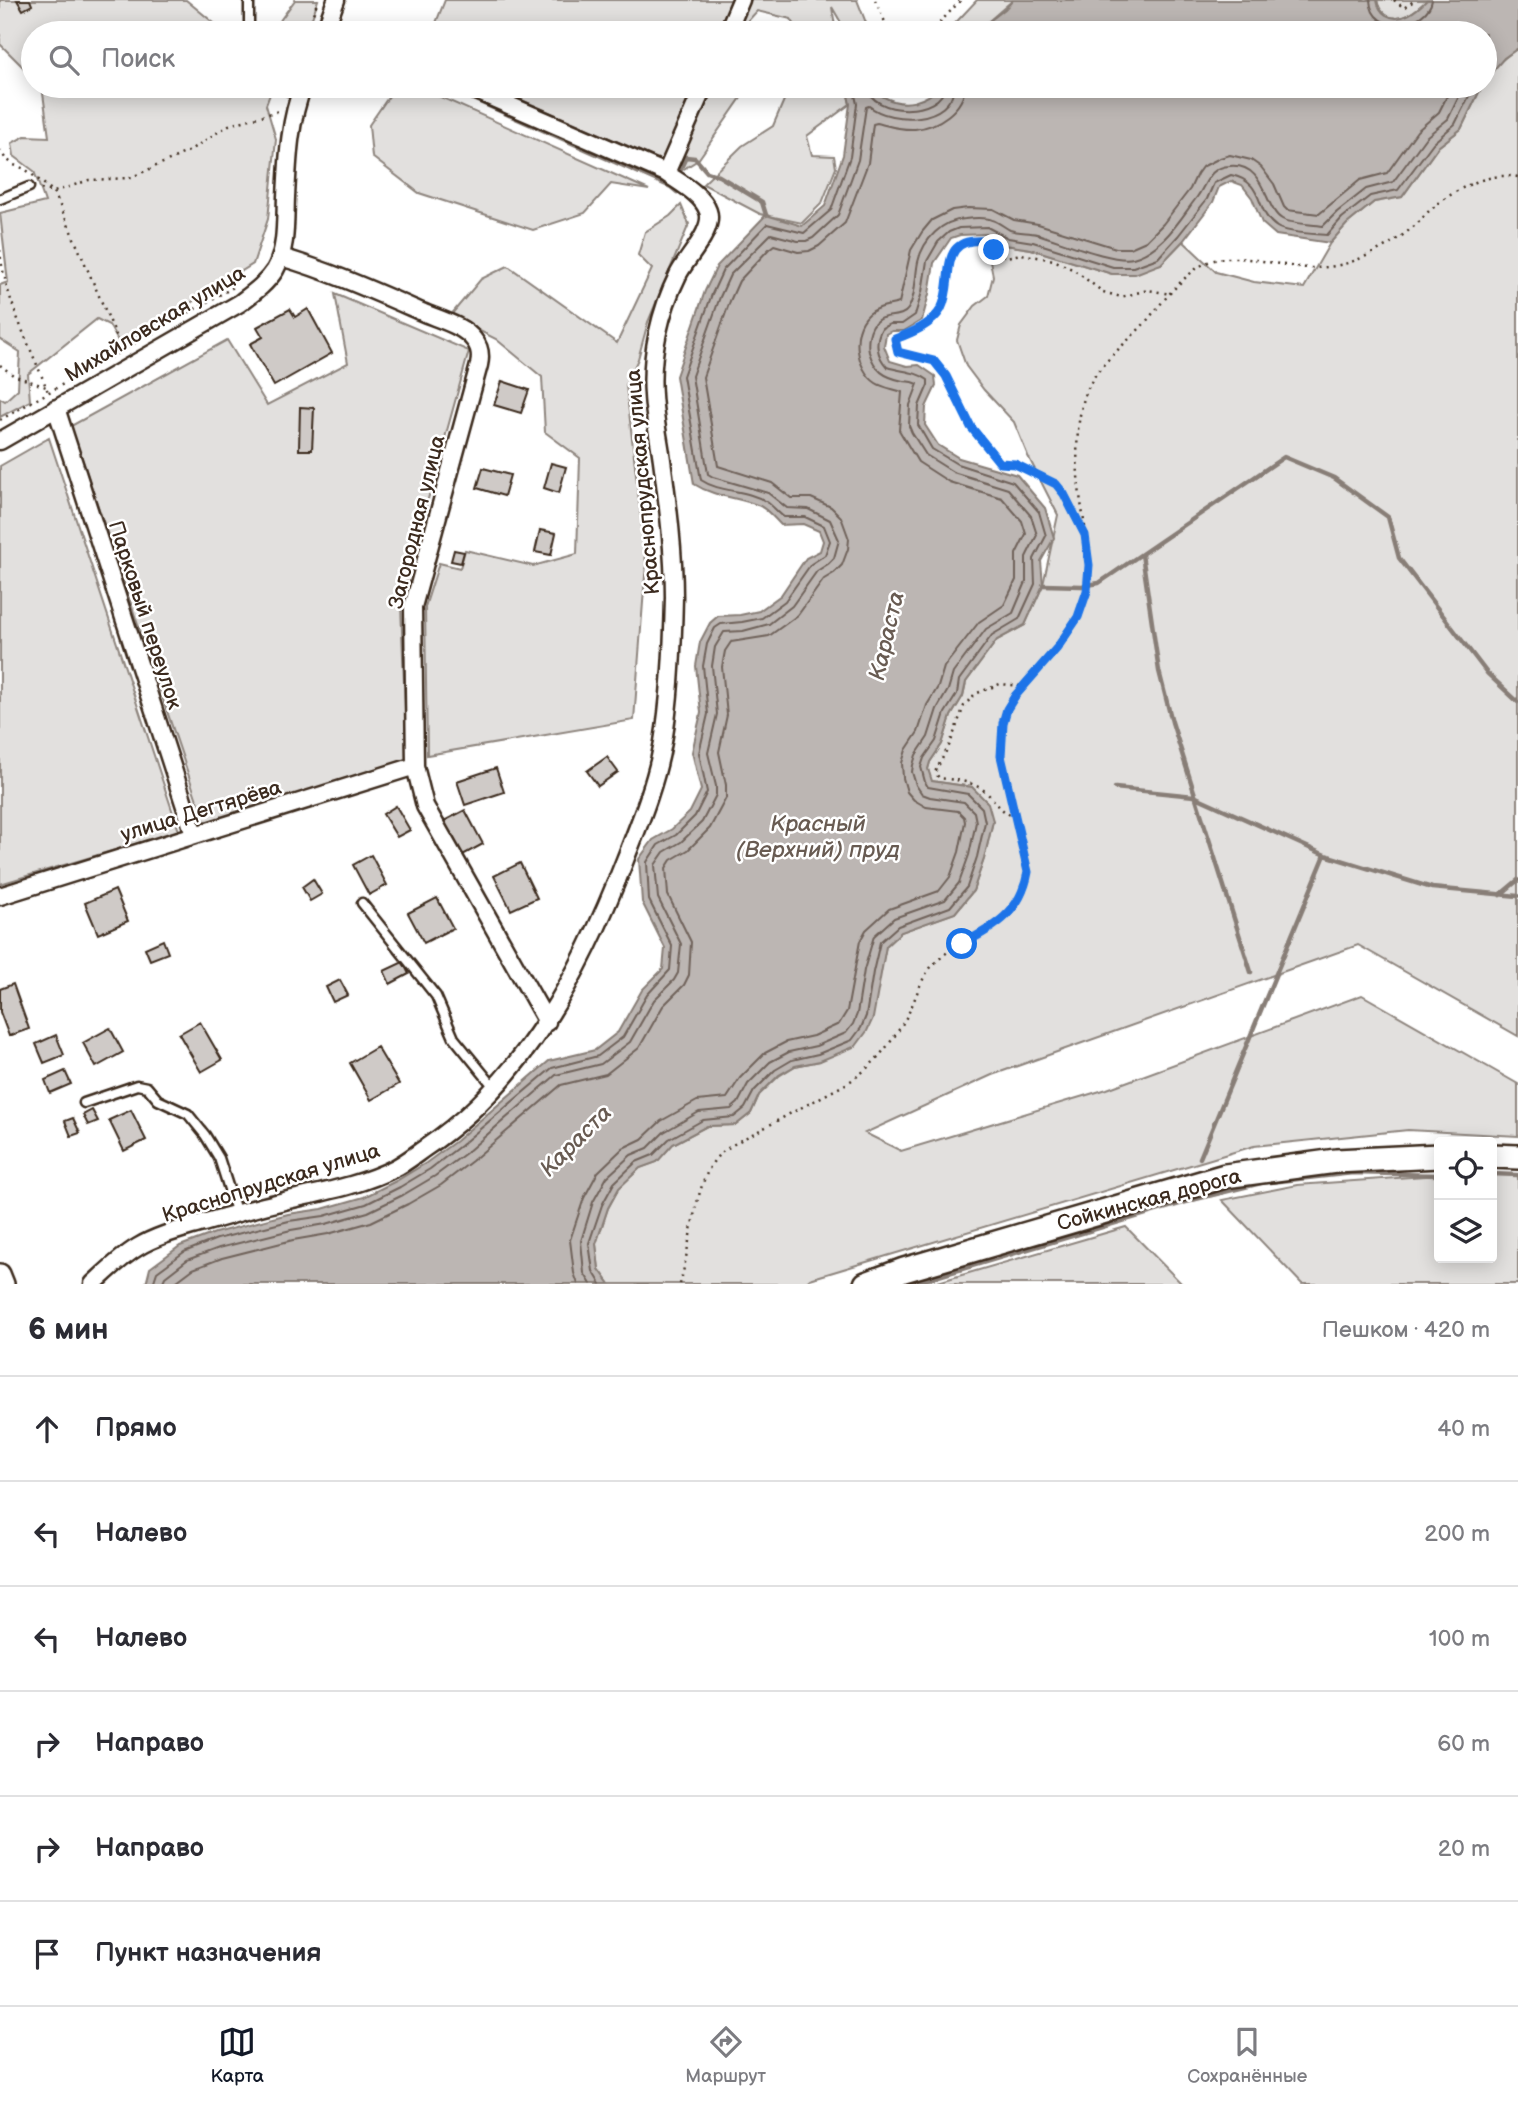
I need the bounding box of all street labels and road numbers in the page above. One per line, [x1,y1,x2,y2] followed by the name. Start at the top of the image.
[60,260,250,388] street label: Михайловская улица
[621,368,665,596] street label: Краснопрудская улица
[383,432,451,611] street label: Загородная улица
[103,518,187,712] street label: Парковый переулок
[118,774,285,847] street label: улица Дегтярёва
[159,1138,383,1228] street label: Краснопрудская улица
[1054,1163,1244,1237] street label: Сойкинская дорога

